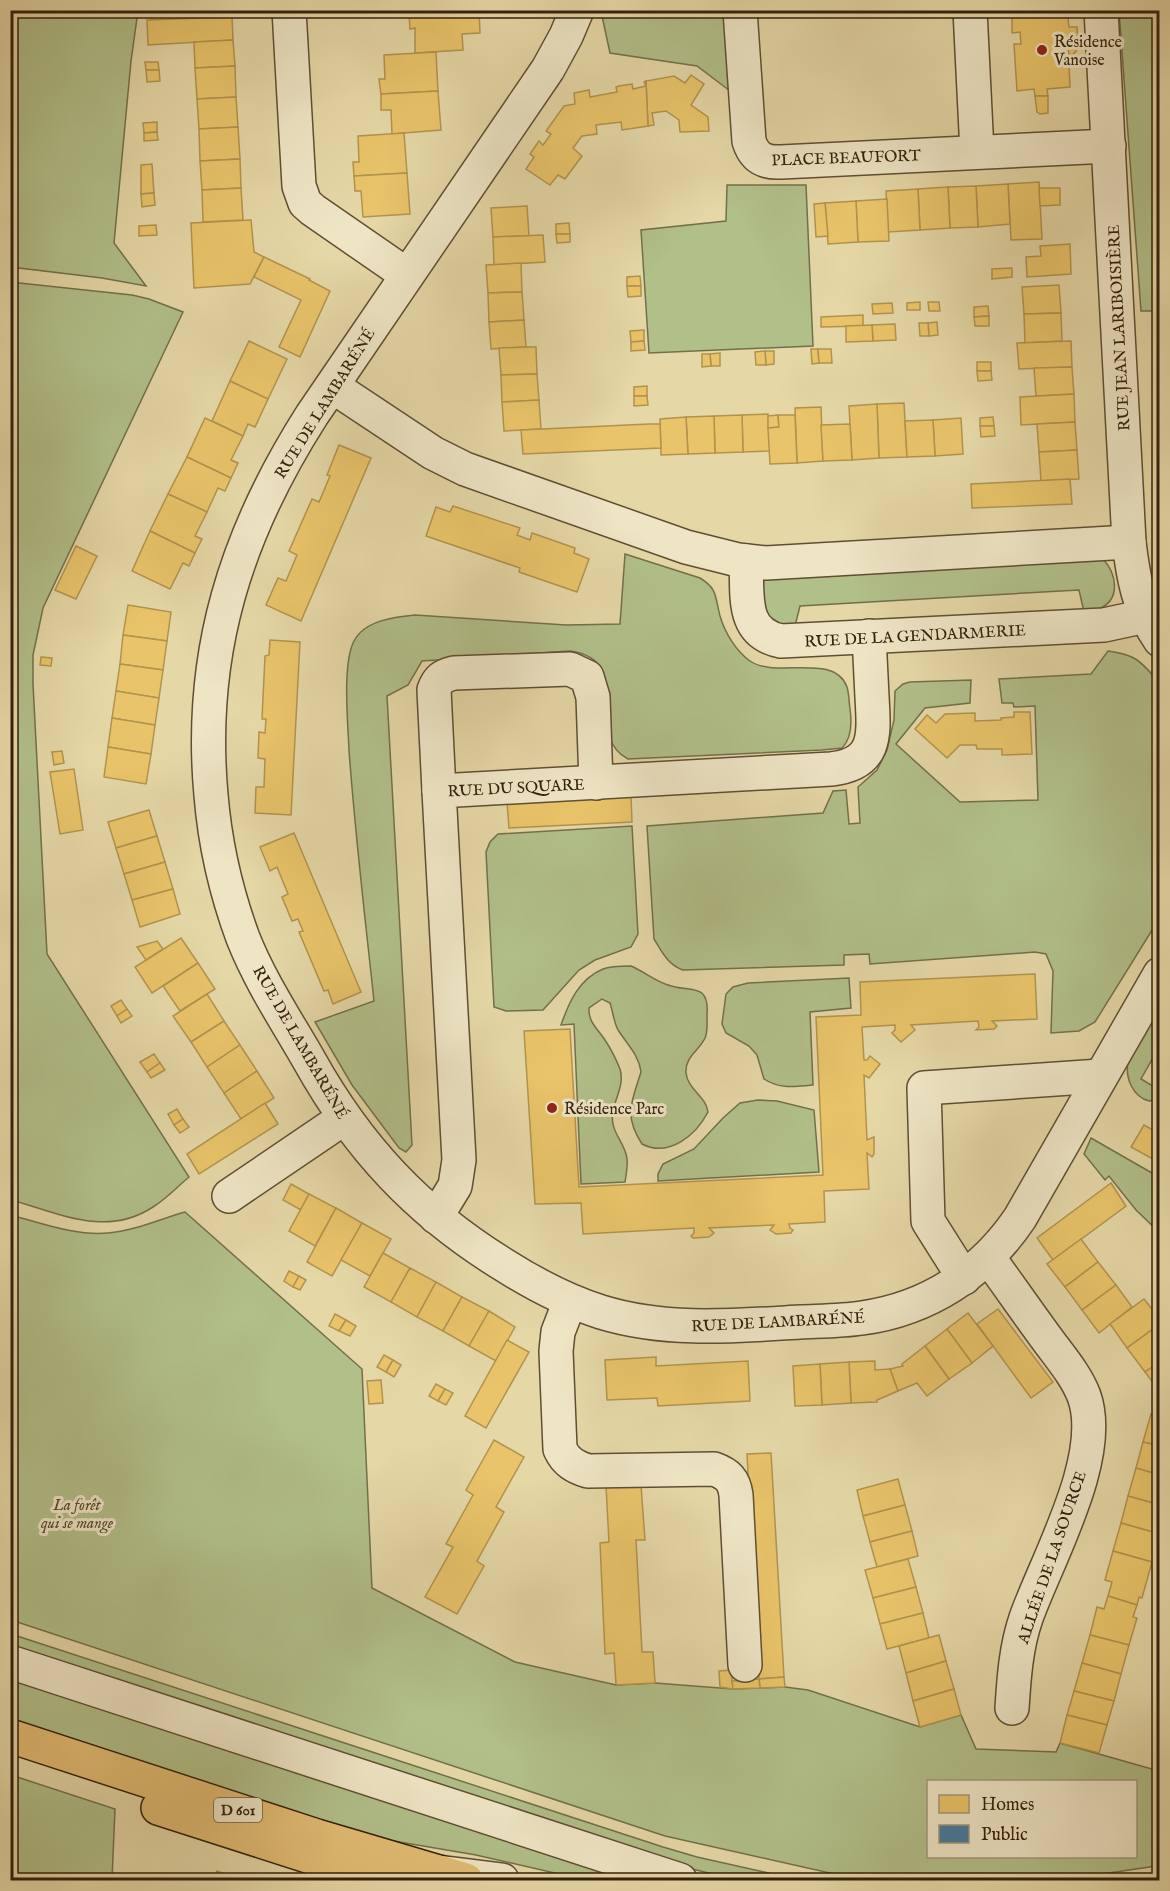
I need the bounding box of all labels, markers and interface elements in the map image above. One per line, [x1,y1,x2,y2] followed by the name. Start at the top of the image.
[1053,33,1122,71] place label: Résidence Vanoise
[1035,43,1049,57] marker: Résidence Vanoise
[771,146,921,172] street label: PLACE BEAUFORT
[1103,224,1135,432] street label: RUE JEAN LARIBOISIÈRE
[270,324,380,483] street label: RUE DE LAMBARÉNÉ
[804,621,1026,653] street label: RUE DE LA GENDARMERIE
[447,775,585,803] street label: RUE DU SQUARE
[247,962,353,1123] street label: RUE DE LAMBARÉNÉ
[564,1100,664,1120] place label: Résidence Parc
[545,1101,559,1115] marker: Résidence Parc
[691,1306,865,1338] street label: RUE DE LAMBARÉNÉ
[1012,1468,1092,1648] street label: ALLÉE DE LA SOURCE
[40,1496,114,1534] park label: La forêt qui se mange
[927,1780,1137,1858] legend
[981,1794,1034,1817] text: Homes
[214,1798,262,1822] road number: D 601
[981,1824,1028,1847] text: Public

